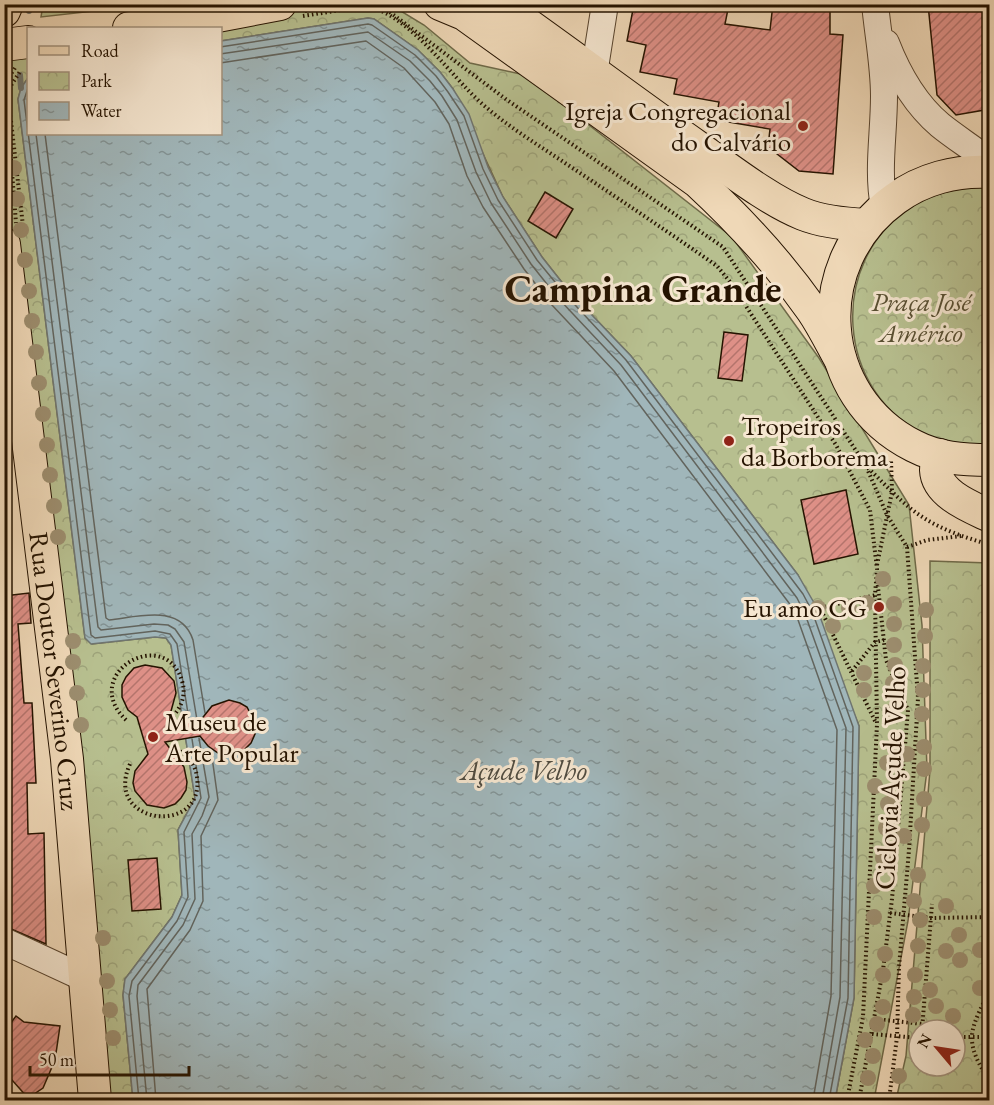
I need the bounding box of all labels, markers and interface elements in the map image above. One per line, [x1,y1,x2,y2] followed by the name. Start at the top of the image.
[27,27,222,135] legend
[81,39,120,62] text: Road
[81,69,112,92] text: Park
[565,93,791,159] place label: Igreja Congregacional do Calvário
[81,99,122,122] text: Water
[796,119,810,133] marker: Igreja Congregacional do Calvário
[504,263,782,314] district label: Campina Grande
[871,284,974,350] park label: Praça José Américo
[741,408,888,474] place label: Tropeiros da Borborema
[722,434,736,448] marker: Tropeiros da Borborema
[22,530,89,812] street label: Rua Doutor Severino Cruz
[743,590,867,625] place label: Eu amo CG
[872,600,886,614] marker: Eu amo CG
[867,665,913,891] street label: Ciclovia Açude Velho
[164,704,299,770] place label: Museu de Arte Popular
[146,730,160,744] marker: Museu de Arte Popular
[459,752,587,788] water label: Açude Velho
[907,1018,967,1078] north arrow
[912,1030,937,1052] text: N
[30,1039,189,1077] scale bar
[39,1048,74,1071] text: 50 m

